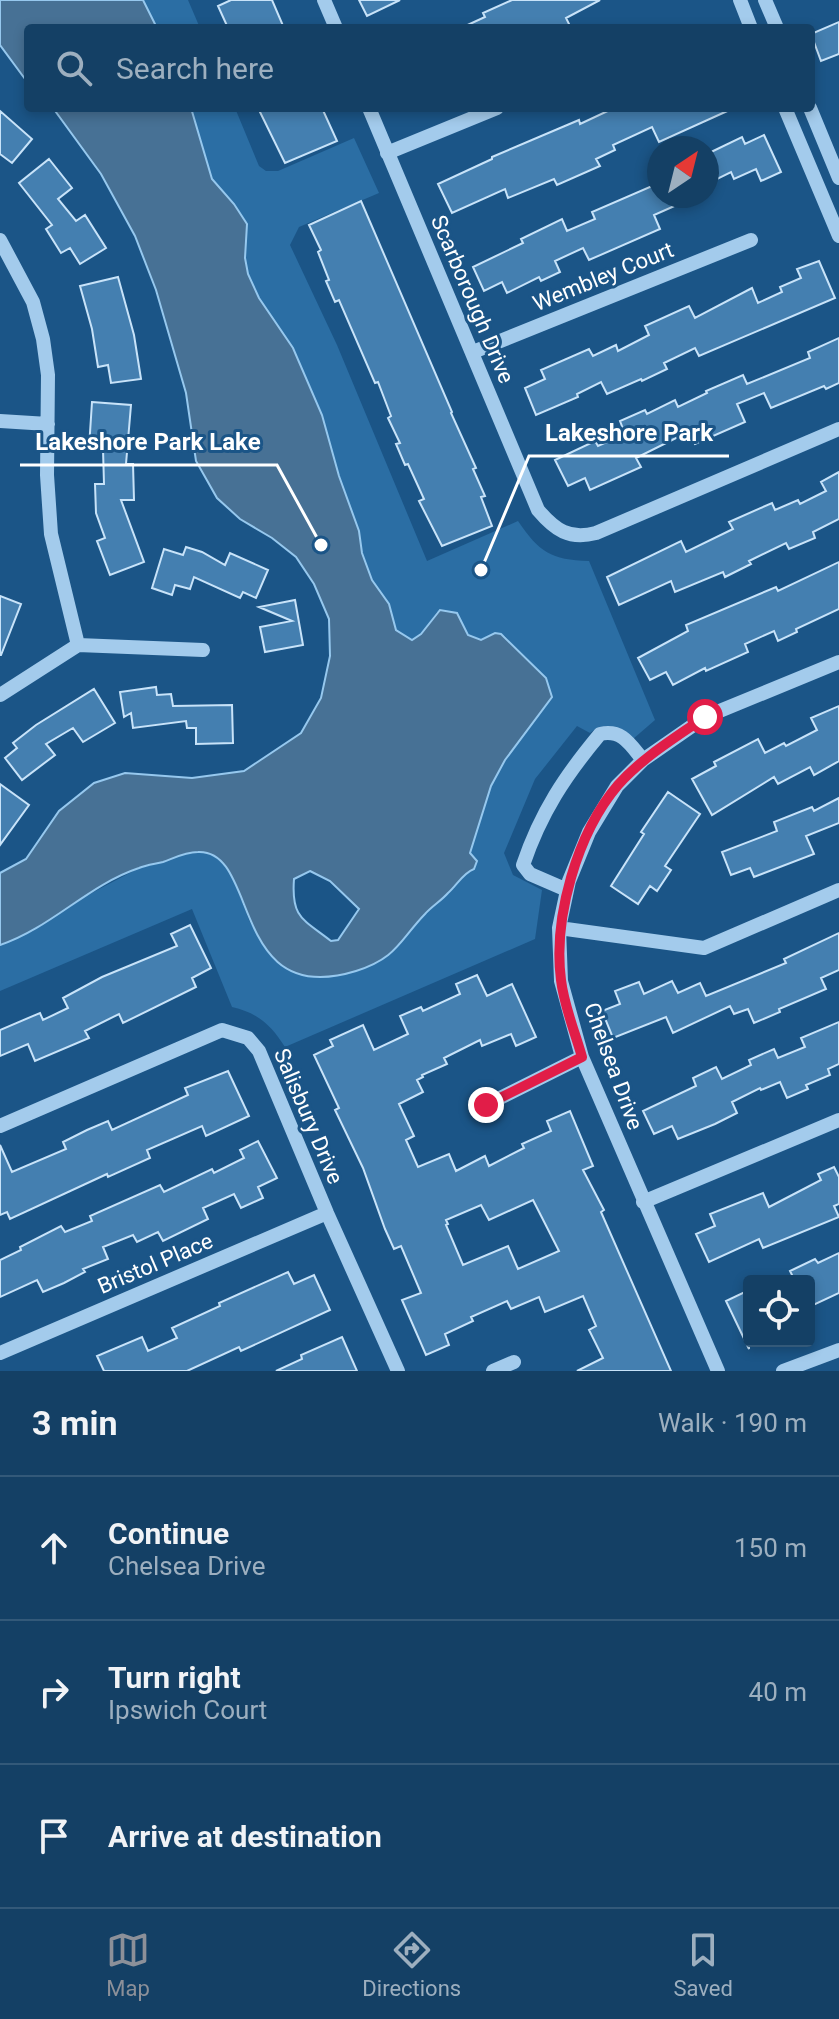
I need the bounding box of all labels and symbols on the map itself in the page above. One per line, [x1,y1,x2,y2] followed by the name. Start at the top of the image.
[647,136,719,208] north arrow
[426,211,519,387] street label: Scarborough Drive
[529,237,677,316] street label: Wembley Court
[529,408,729,456] callout: Lakeshore Park
[20,417,277,465] callout: Lakeshore Park Lake
[545,419,714,447] text: Lakeshore Park
[35,428,261,456] text: Lakeshore Park Lake
[687,699,723,735] route start
[579,999,648,1133] street label: Chelsea Drive
[269,1045,348,1188] street label: Salisbury Drive
[468,1087,504,1123] route end
[94,1228,217,1299] street label: Bristol Place

